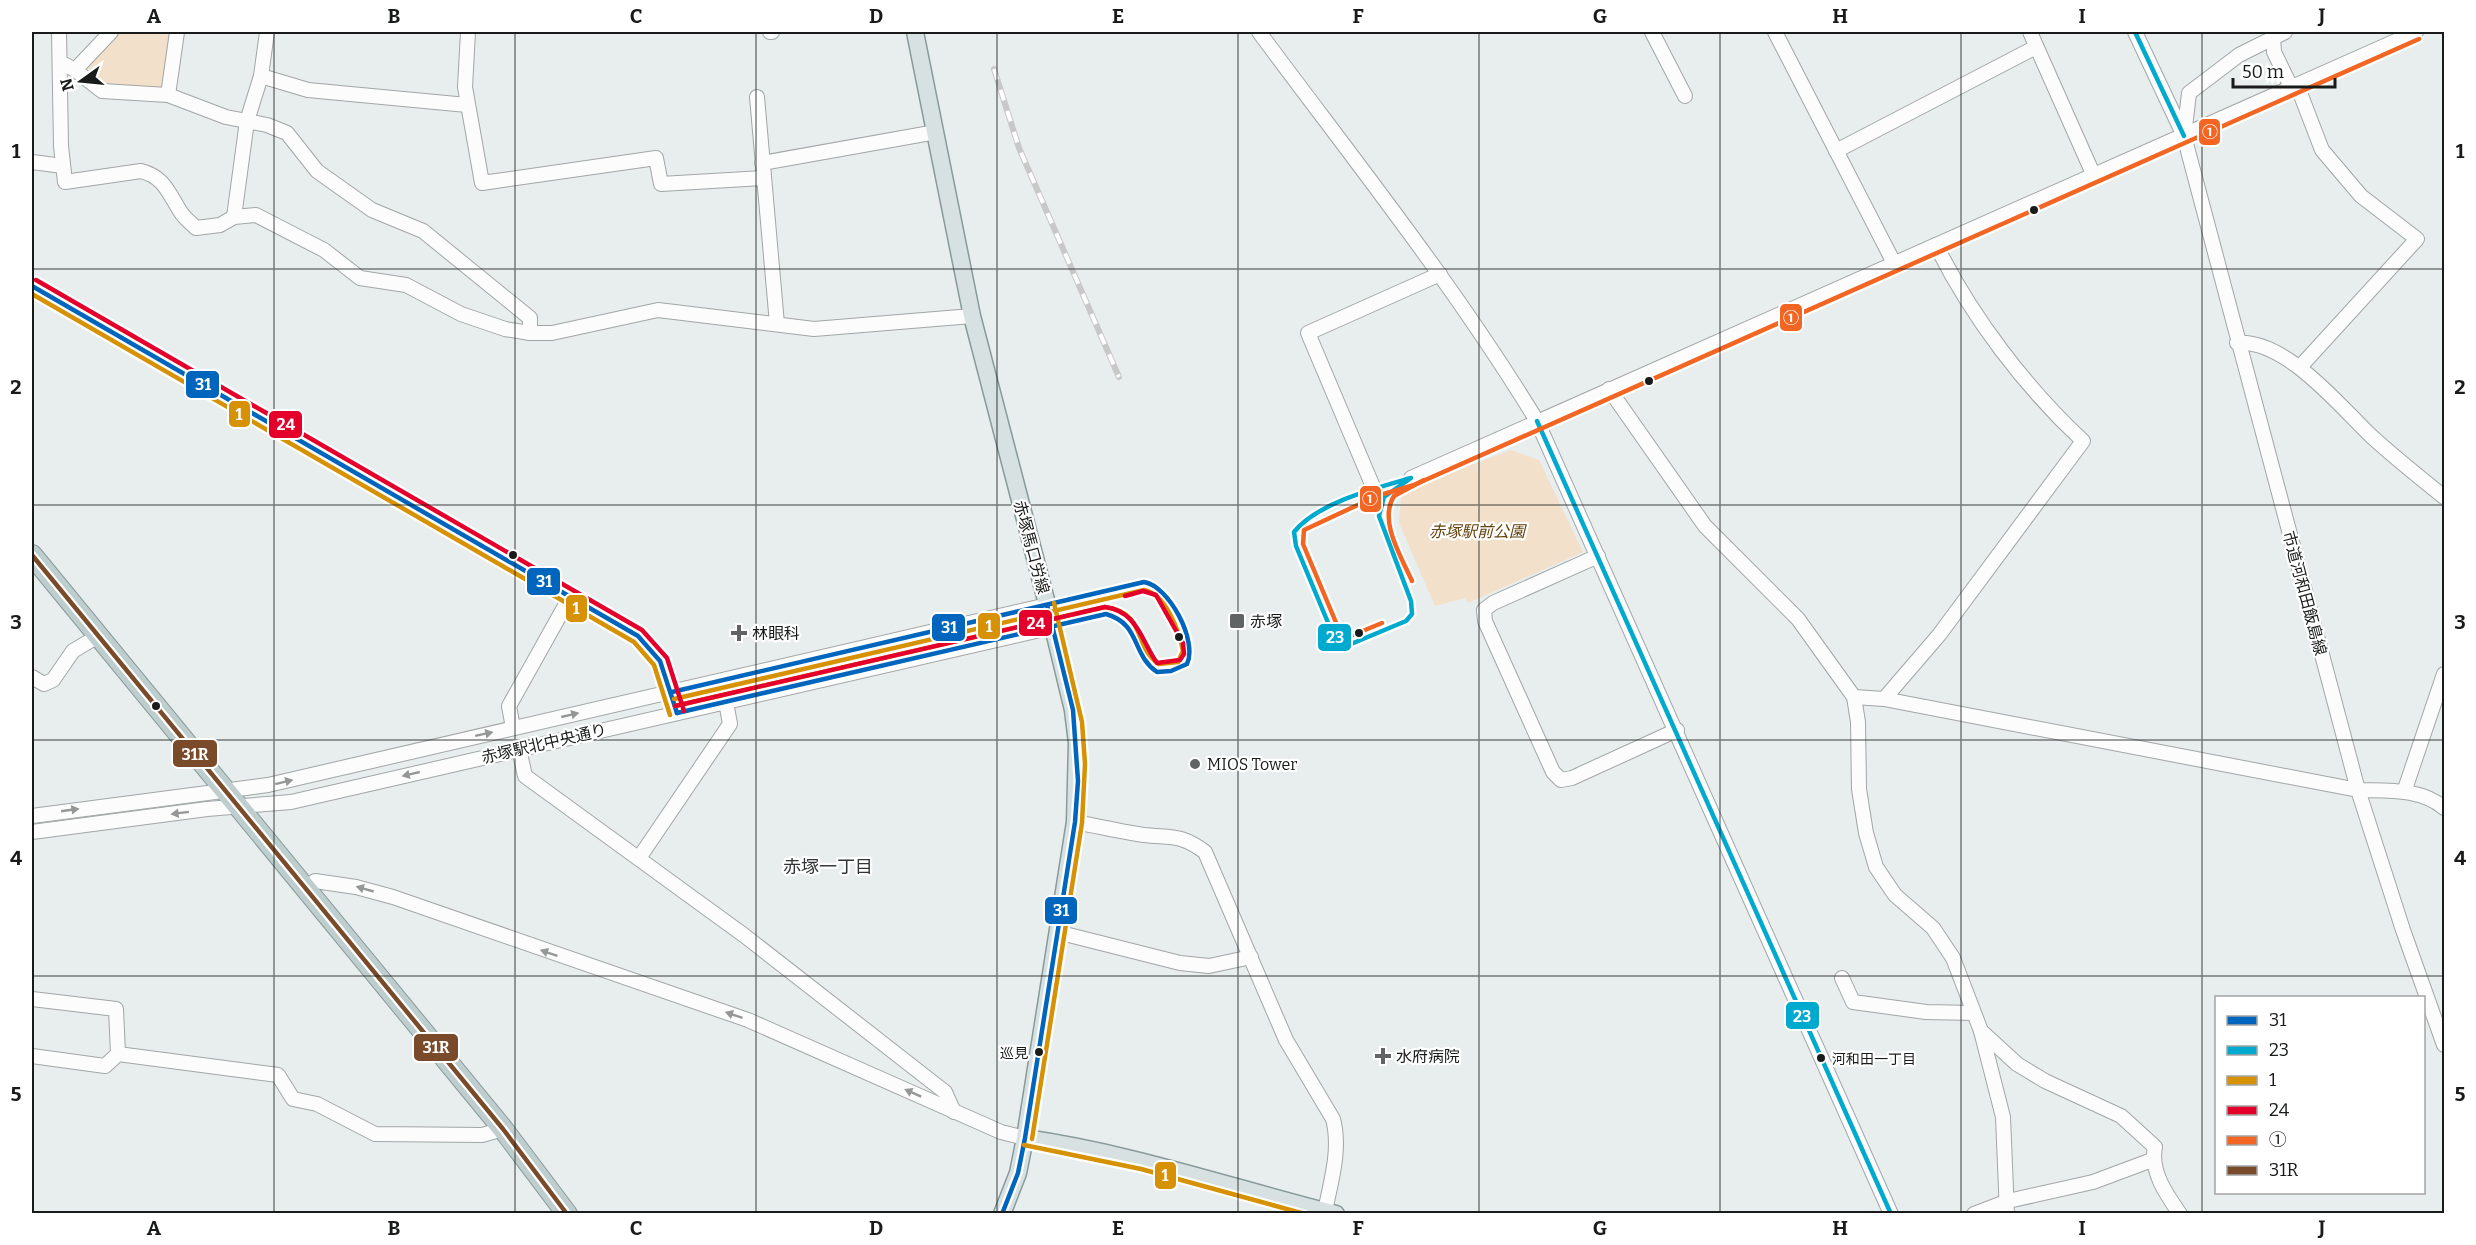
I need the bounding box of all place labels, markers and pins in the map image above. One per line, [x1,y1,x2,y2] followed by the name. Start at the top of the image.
[2028,204,2040,216] unlabelled marker
[1643,375,1655,387] unlabelled marker
[507,549,519,561] unlabelled marker
[1228,612,1246,630] marker: 赤塚
[1250,612,1282,631] place label: 赤塚
[730,624,748,642] marker: 林眼科
[752,624,800,643] place label: 林眼科
[1353,627,1365,639] unlabelled marker
[1173,631,1185,643] unlabelled marker
[150,700,162,712] unlabelled marker
[1207,755,1297,774] place label: MIOS Tower
[1188,757,1202,771] marker: MIOS Tower
[1000,1045,1028,1062] place label: 巡見
[1033,1046,1045,1058] marker: 巡見
[1374,1047,1392,1065] marker: 水府病院
[1396,1047,1460,1066] place label: 水府病院
[1832,1051,1916,1068] place label: 河和田一丁目
[1815,1052,1827,1064] marker: 河和田一丁目

